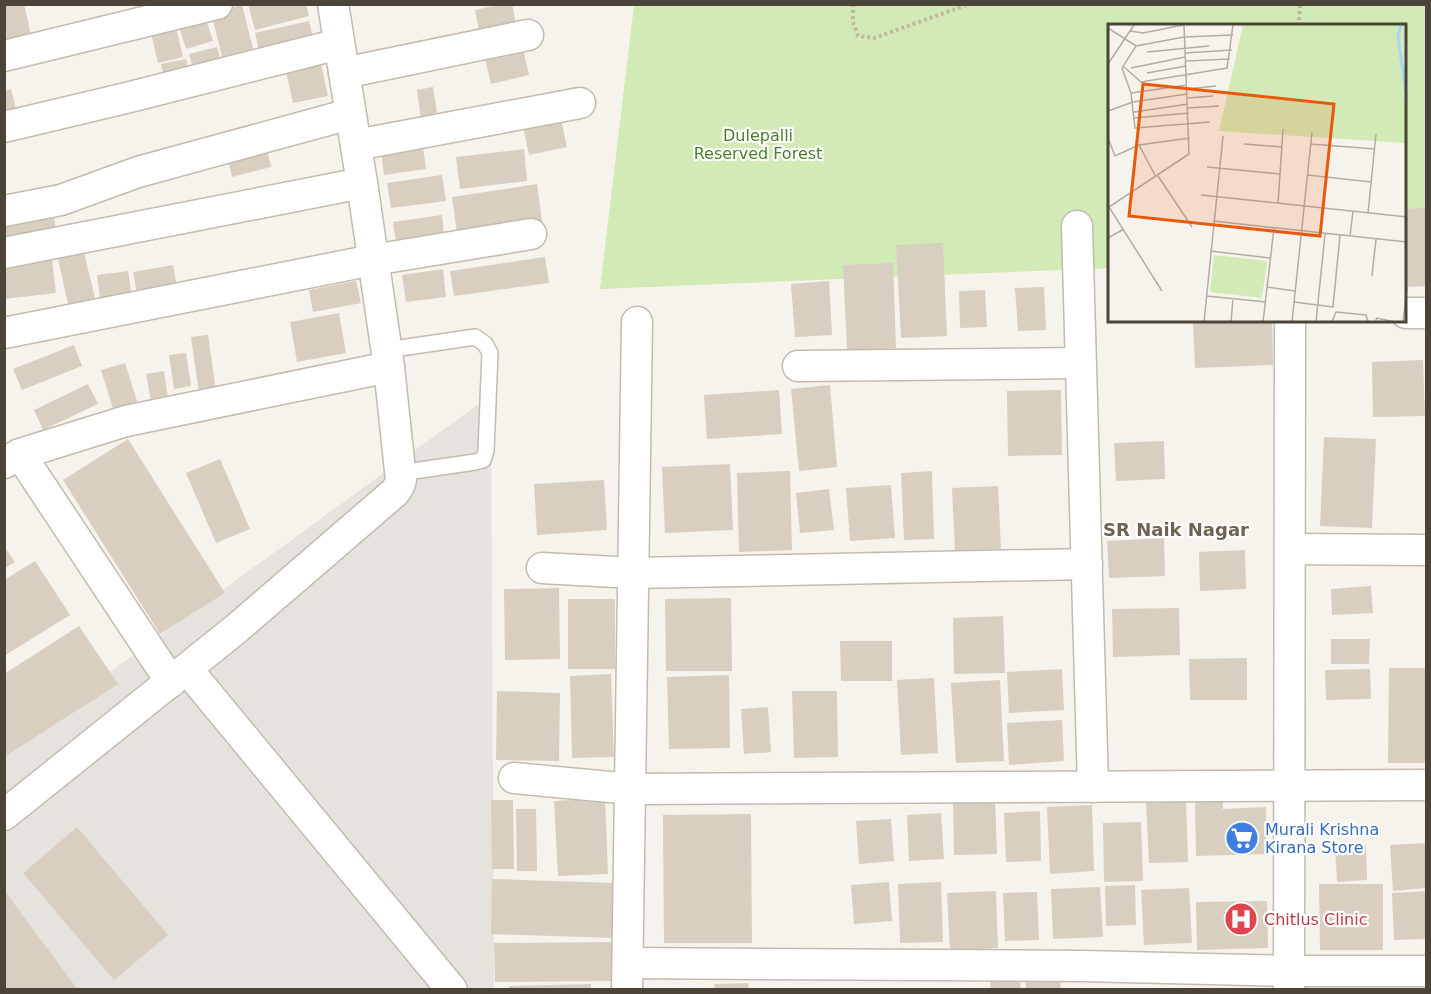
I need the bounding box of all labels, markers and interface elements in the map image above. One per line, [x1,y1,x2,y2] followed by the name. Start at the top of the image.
[1108,24,1407,322] inset map
[694,126,822,163] park label: Dulepalli Reserved Forest
[1103,519,1249,540] district label: SR Naik Nagar
[1224,820,1260,856] supermarket icon: Murali Krishna Kirana Store
[1265,820,1379,857] place label: Murali Krishna Kirana Store
[1223,901,1259,937] hospital icon: Chitlus Clinic
[1264,910,1367,929] place label: Chitlus Clinic

